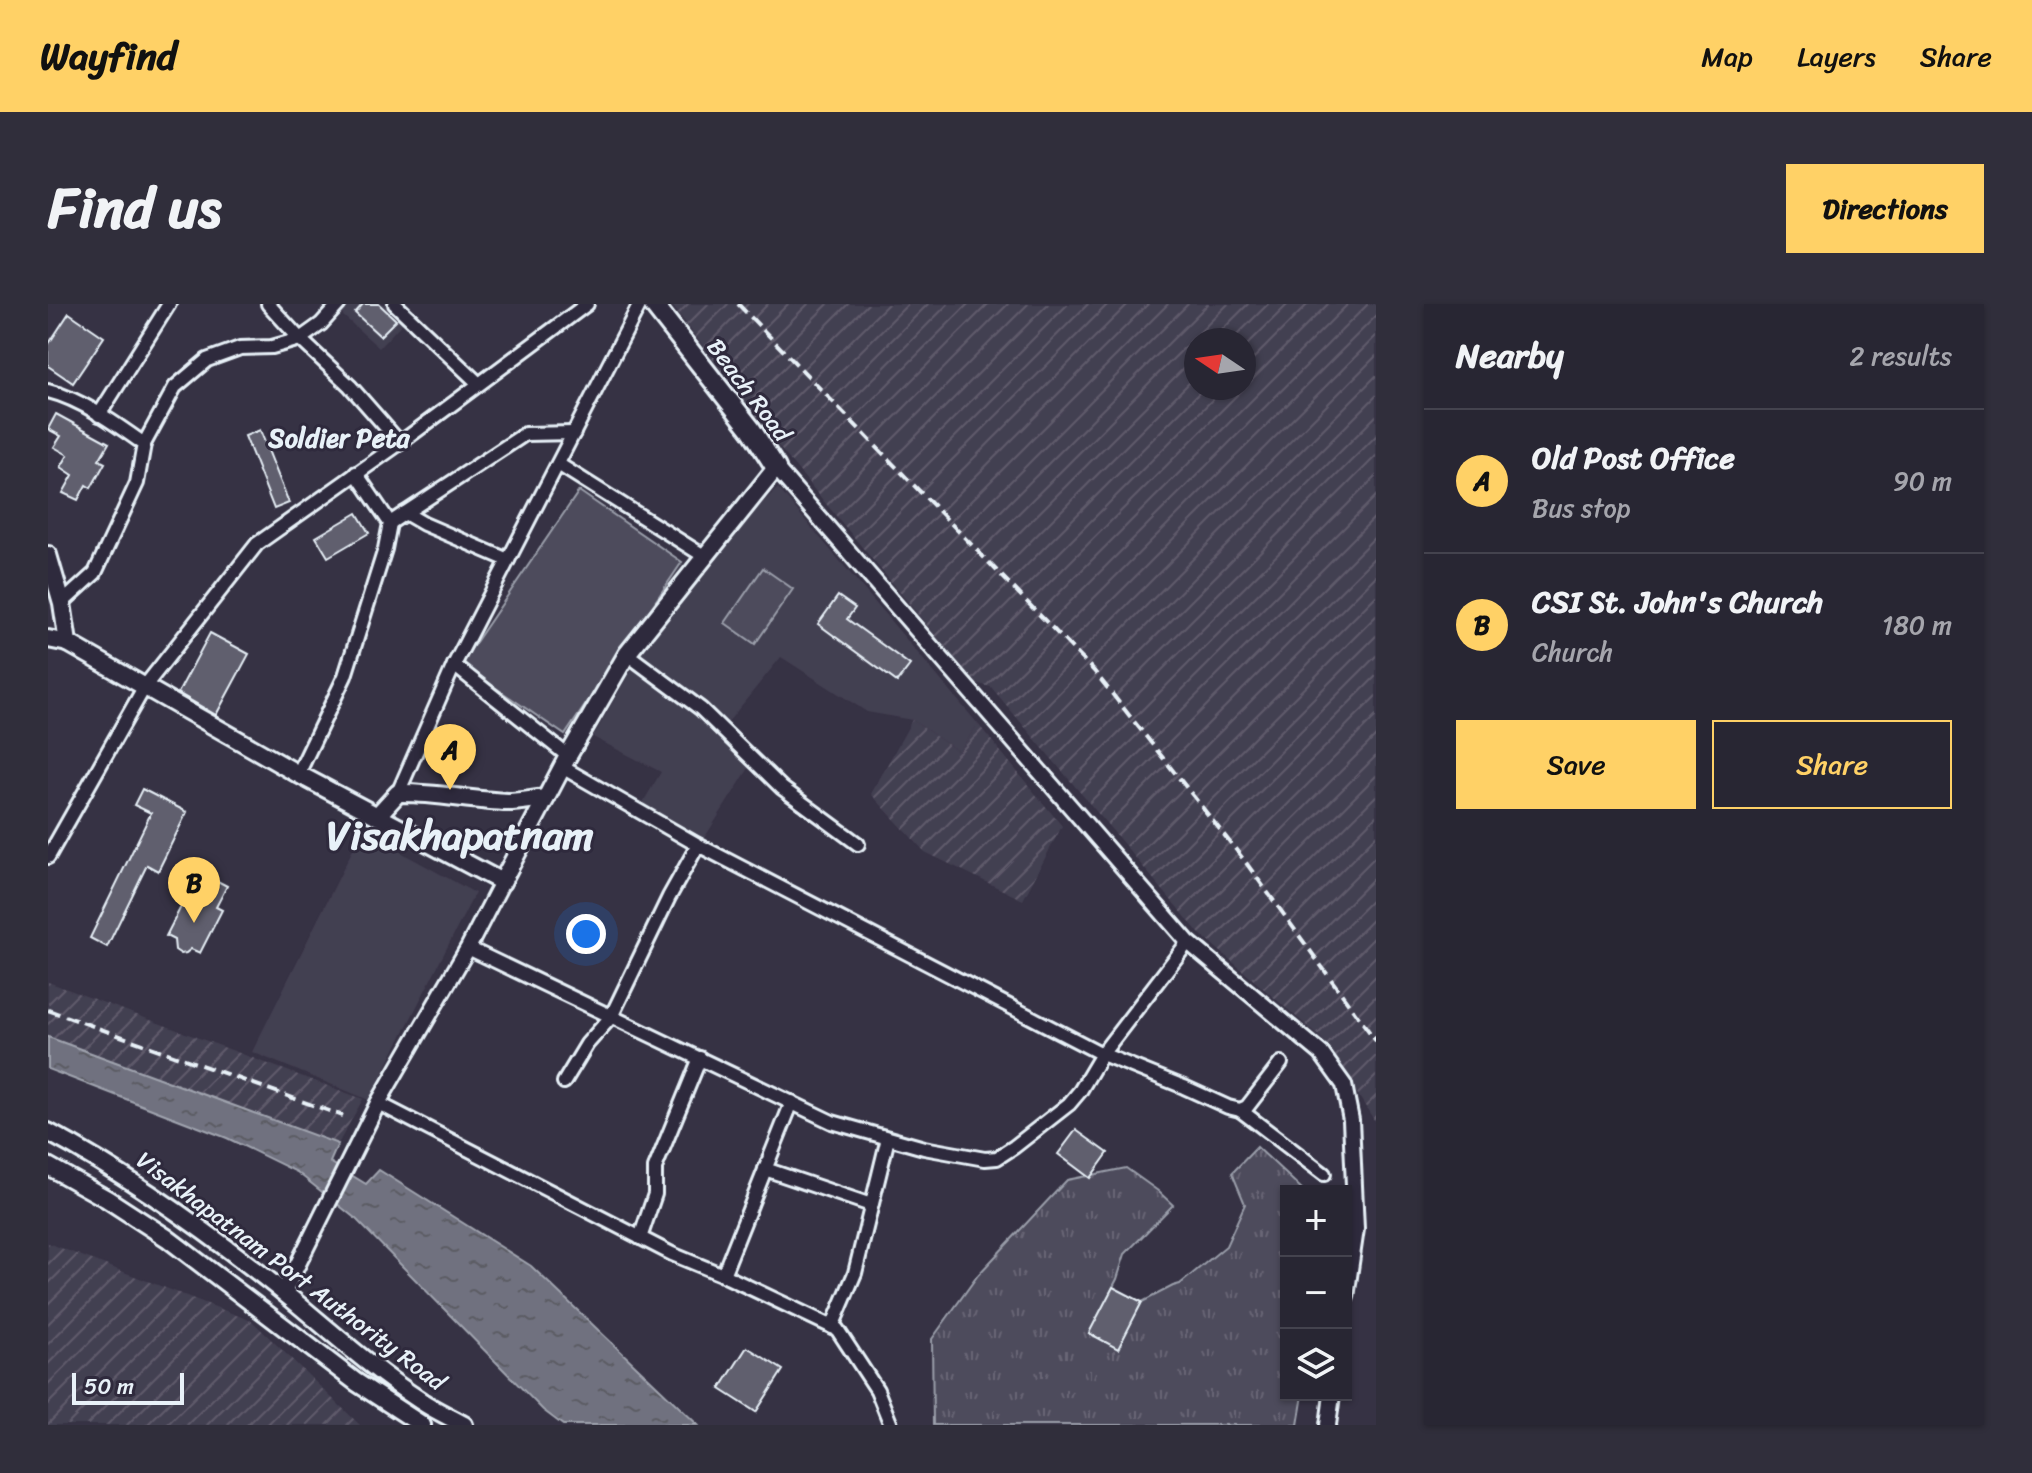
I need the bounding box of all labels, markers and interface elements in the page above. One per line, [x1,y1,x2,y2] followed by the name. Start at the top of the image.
[40,23,177,90] text: Wayfind
[1701,32,1753,81] text: Map
[1797,32,1876,81] text: Layers
[1920,32,1992,81] text: Share
[48,159,221,258] text: Find us
[1786,164,1984,253] button: Directions
[1456,326,1564,386] text: Nearby
[1184,328,1256,400] north arrow
[696,329,803,452] street label: Beach Road
[1850,333,1952,379] text: 2 results
[267,415,411,461] district label: Soldier Peta
[1532,431,1735,485] text: Old Post Office
[1473,458,1491,504] text: A
[1893,458,1952,504] text: 90 m
[1532,485,1630,531] text: Bus stop
[1532,575,1823,629] text: CSI St. John's Church
[1474,602,1490,648] text: B
[1882,602,1952,648] text: 180 m
[1532,629,1613,675] text: Church
[1456,720,1696,809] button: Save
[1712,720,1952,809] button: Share
[424,724,476,790] pin: A
[327,800,594,871] district label: Visakhapatnam
[168,857,220,923] pin: B
[566,914,606,954] your location
[127,1140,456,1403] street label: Visakhapatnam Port Authority Road
[1280,1185,1352,1401] map controls
[1280,1185,1352,1257] button: +
[1280,1257,1352,1329] button: −
[1280,1329,1352,1401] button: layers
[84,1367,134,1406] text: 50 m
[72,1369,184,1405] scale bar

